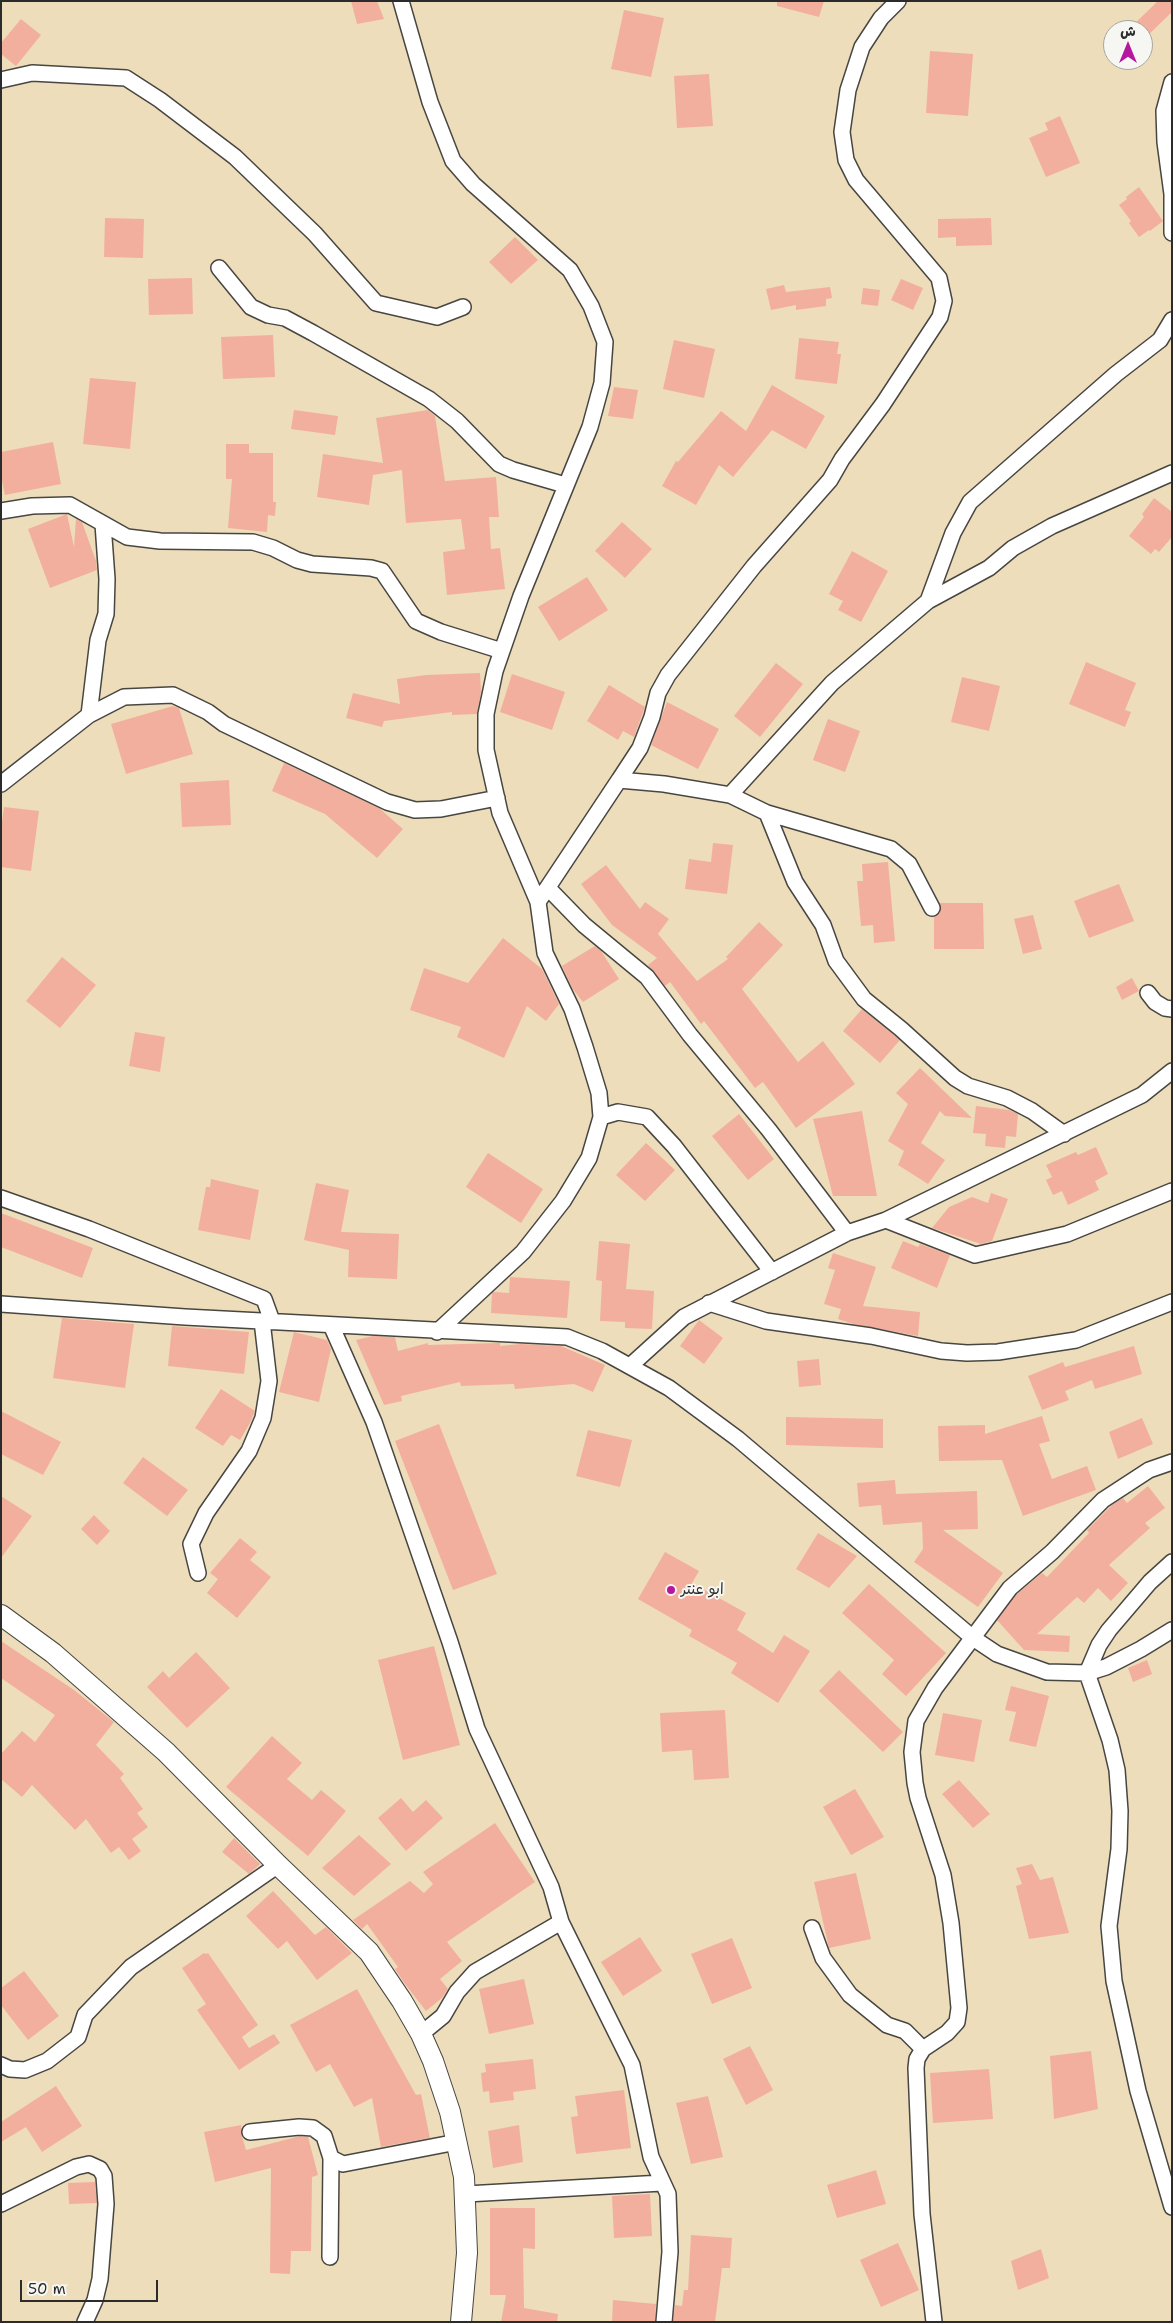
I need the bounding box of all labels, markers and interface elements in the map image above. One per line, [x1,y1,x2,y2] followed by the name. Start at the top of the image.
[1103,20,1153,70] north arrow
[1120,22,1136,40] text: ش
[681,1581,724,1599] place label: ابو عنتر
[665,1584,677,1596] marker: ابو عنتر
[22,2270,160,2302] scale bar
[28,2279,66,2299] text: 50 m

